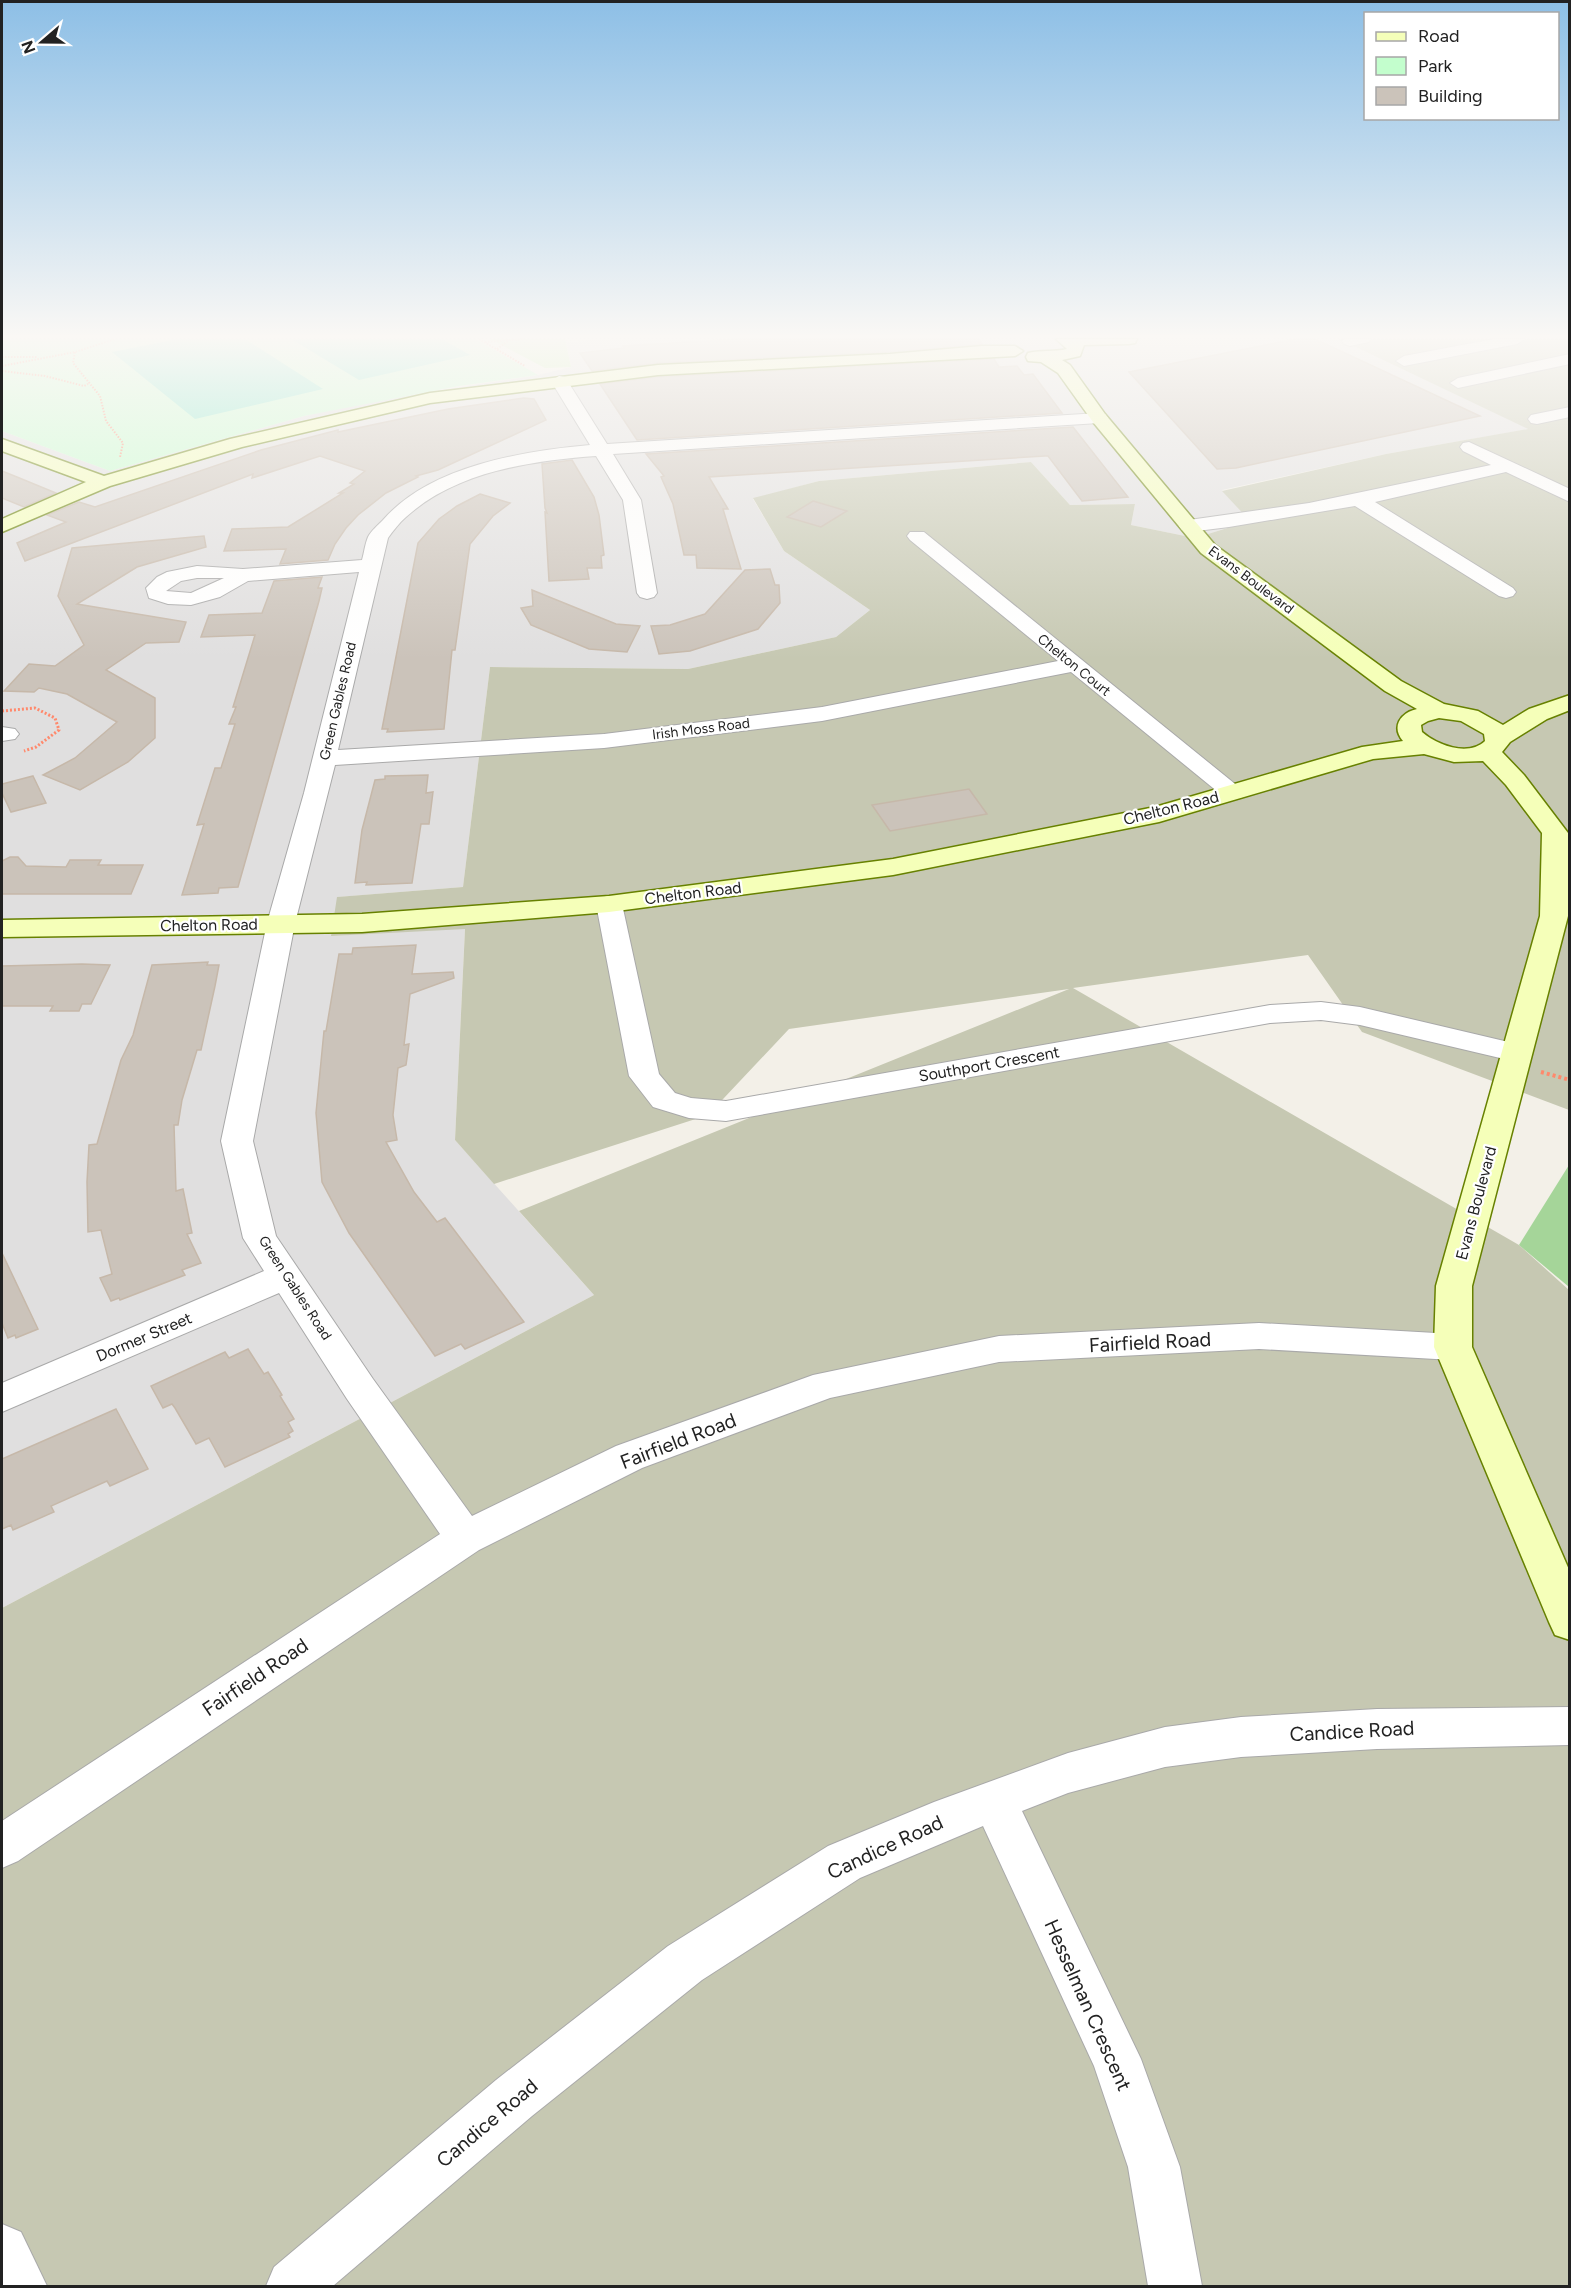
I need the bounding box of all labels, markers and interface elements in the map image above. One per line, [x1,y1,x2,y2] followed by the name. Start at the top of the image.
[12,12,72,72] north arrow
[1364,12,1559,120] legend
[1418,25,1459,47] text: Road
[17,38,39,56] text: N
[1418,55,1453,77] text: Park
[1418,85,1483,107] text: Building
[1205,542,1297,618] street label: Evans Boulevard
[1034,630,1114,700] street label: Chelton Court
[316,640,360,762] street label: Green Gables Road
[651,715,751,743] street label: Irish Moss Road
[1121,787,1221,829] street label: Chelton Road
[643,878,743,908] street label: Chelton Road
[160,915,258,935] street label: Chelton Road
[917,1042,1061,1086] street label: Southport Crescent
[1452,1144,1500,1262] street label: Evans Boulevard
[255,1233,335,1343] street label: Green Gables Road
[93,1308,195,1366] street label: Dormer Street
[1088,1327,1212,1357] street label: Fairfield Road
[617,1408,739,1474] street label: Fairfield Road
[198,1633,312,1721] street label: Fairfield Road
[1289,1716,1415,1746] street label: Candice Road
[823,1810,947,1884] street label: Candice Road
[1039,1916,1137,2094] street label: Hesselman Crescent
[431,2074,543,2172] street label: Candice Road

